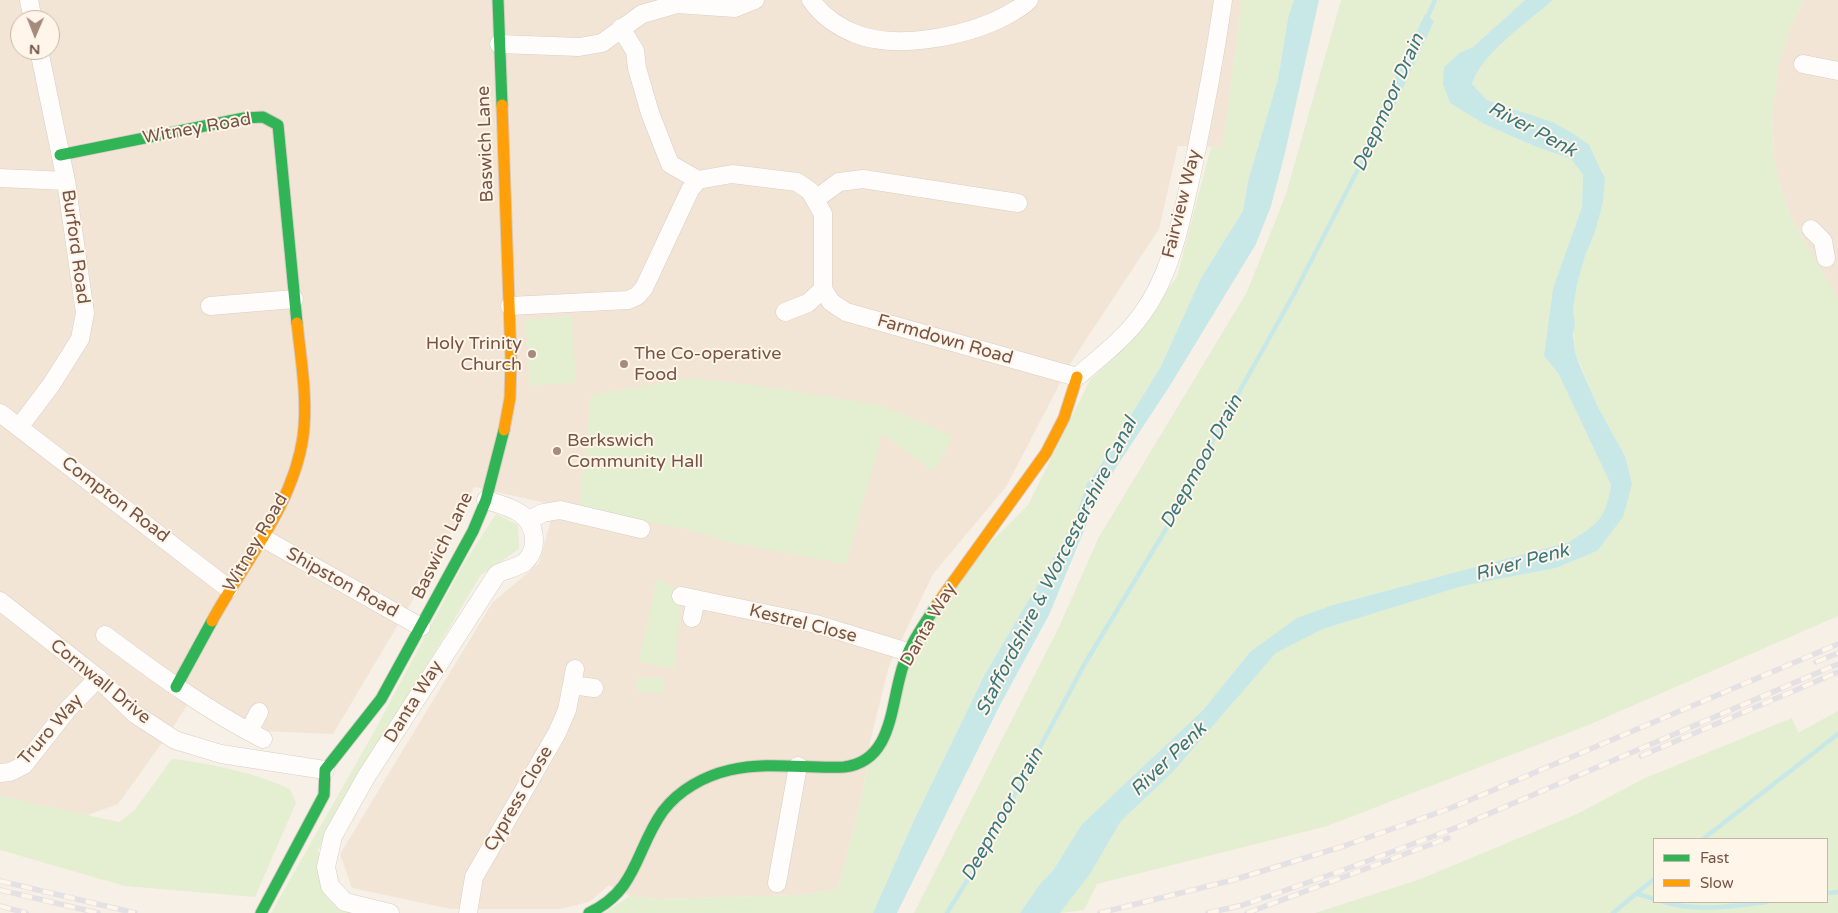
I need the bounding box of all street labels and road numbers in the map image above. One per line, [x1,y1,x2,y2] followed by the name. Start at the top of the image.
[473,85,499,203] street label: Baswich Lane
[141,109,253,149] street label: Witney Road
[1158,147,1206,261] street label: Fairview Way
[56,188,94,306] street label: Burford Road
[875,310,1015,370] street label: Farmdown Road
[57,452,173,548] street label: Compton Road
[408,489,478,603] street label: Baswich Lane
[219,490,293,596] street label: Witney Road
[282,543,402,623] street label: Shipston Road
[896,579,962,671] street label: Danta Way
[747,600,859,648] street label: Kestrel Close
[45,635,155,729] street label: Cornwall Drive
[380,657,448,747] street label: Danta Way
[14,690,88,770] street label: Truro Way
[480,742,558,856] street label: Cypress Close

